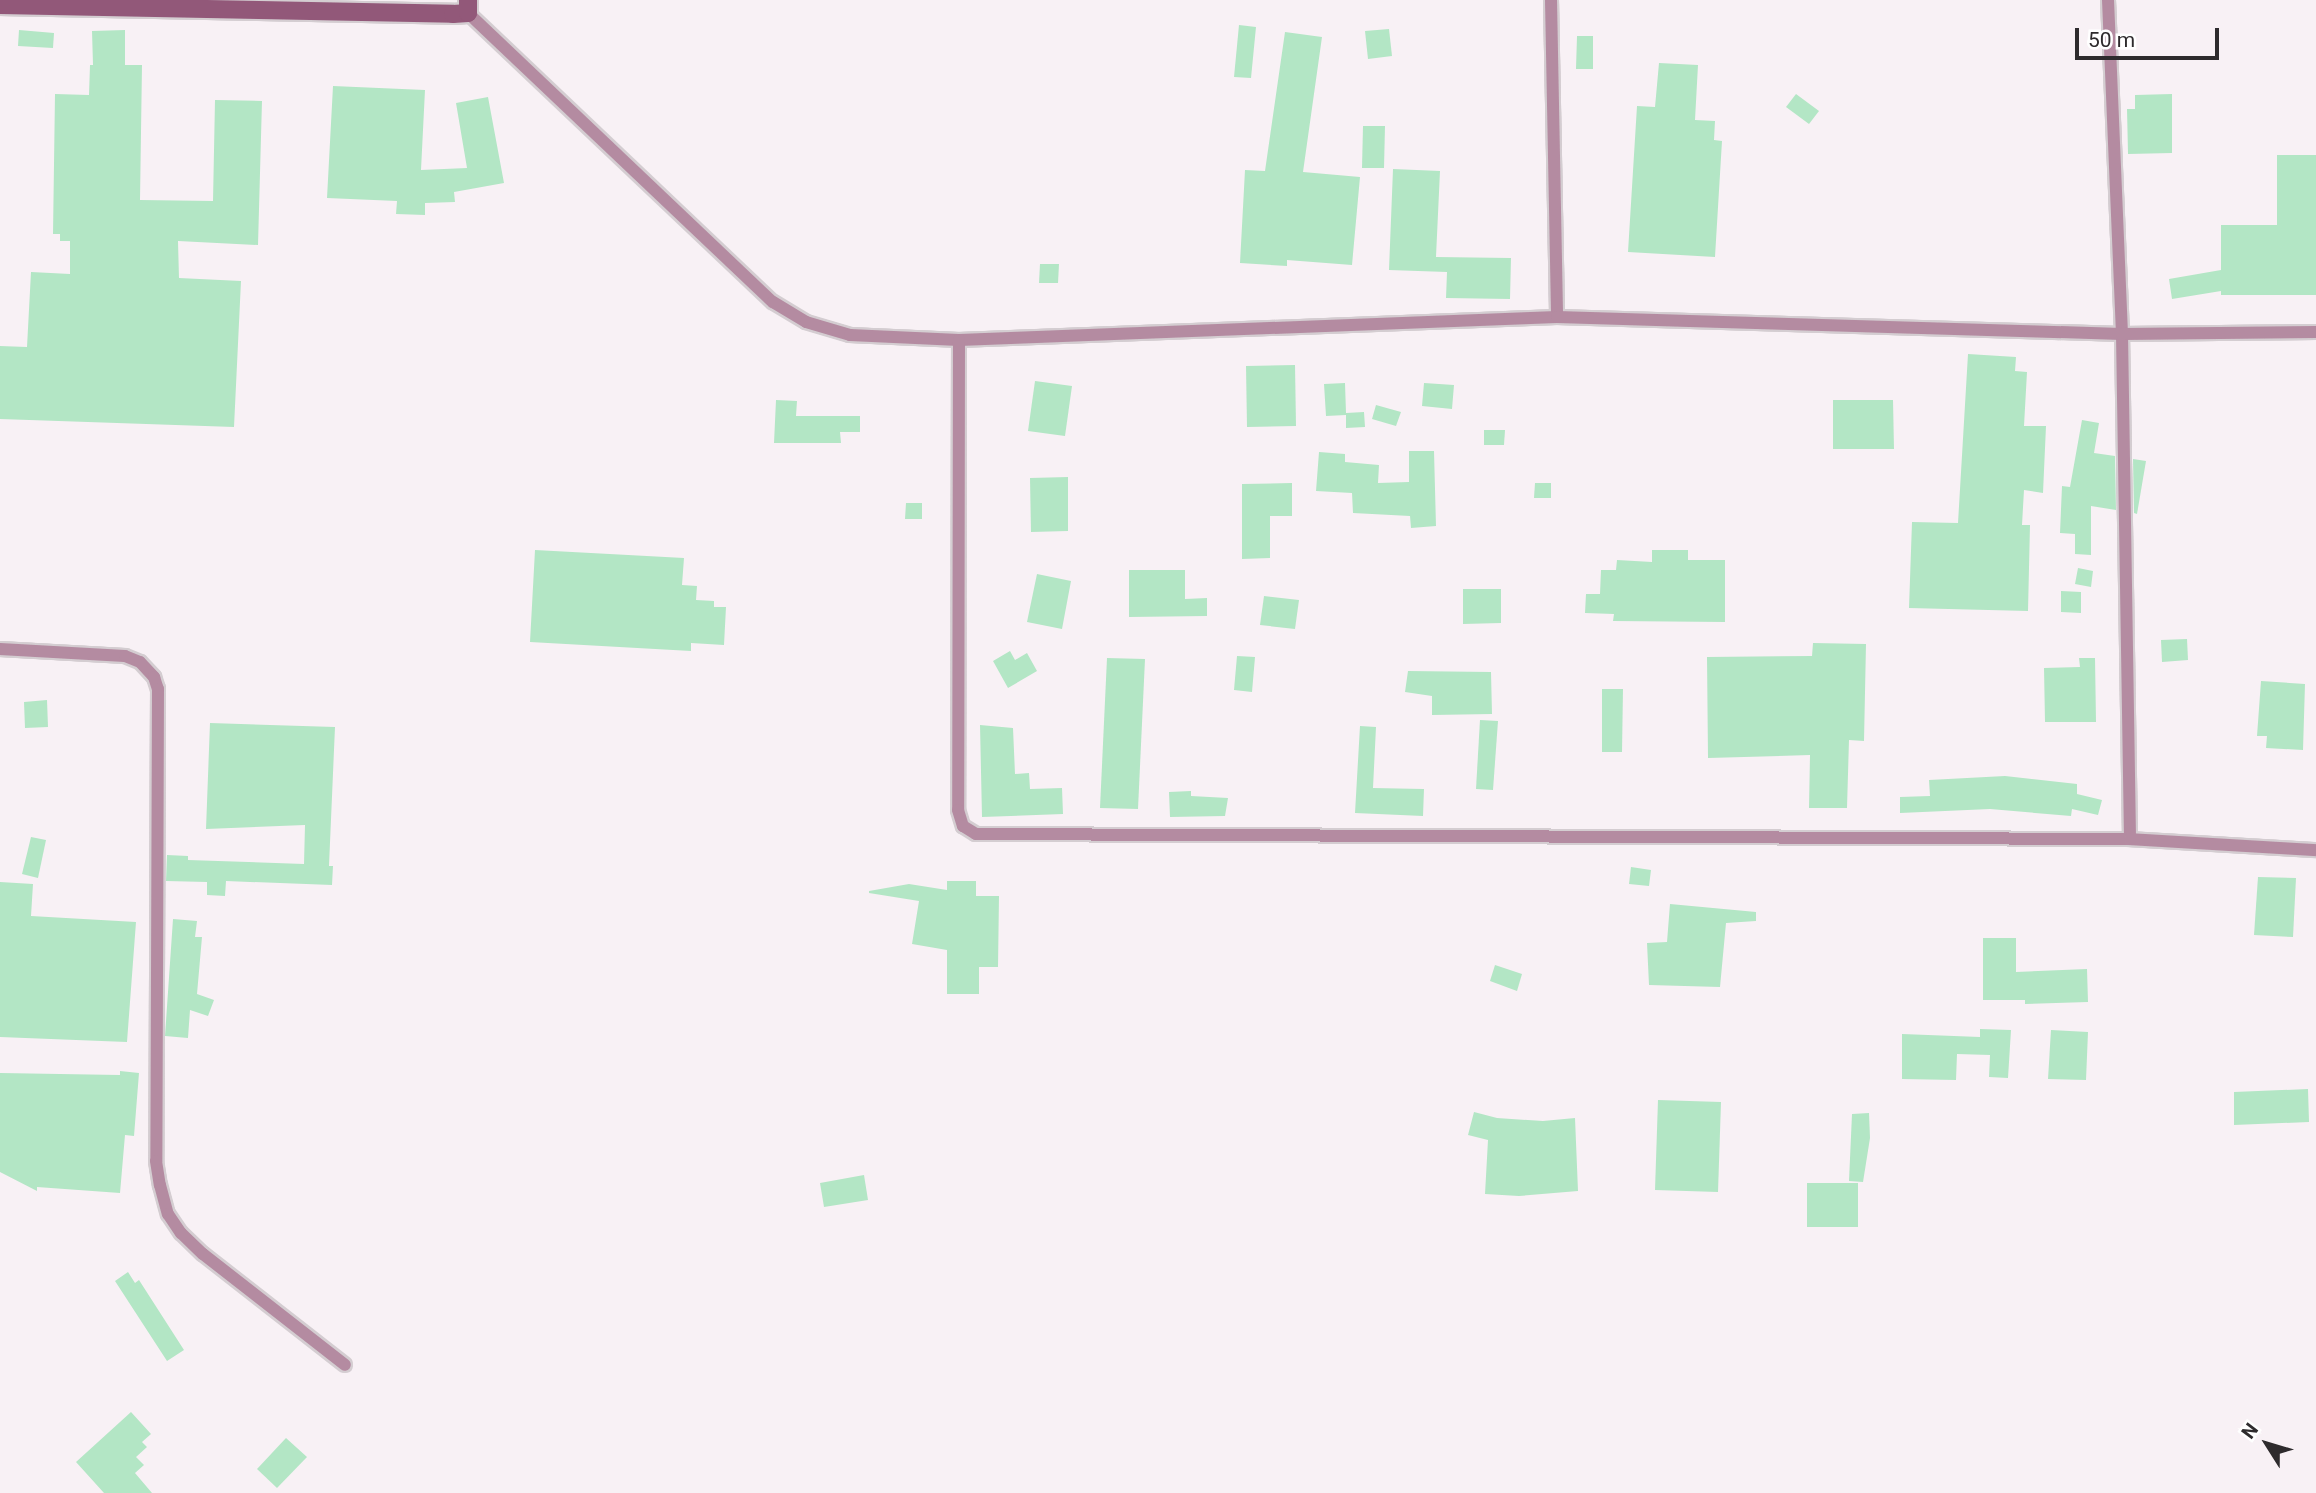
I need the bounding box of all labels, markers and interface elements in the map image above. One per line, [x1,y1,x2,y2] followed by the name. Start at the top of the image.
[2078,14,2222,58] scale bar
[2088,28,2135,52] text: 50 m
[2232,1409,2302,1479] north arrow
[2237,1419,2263,1443] text: N

